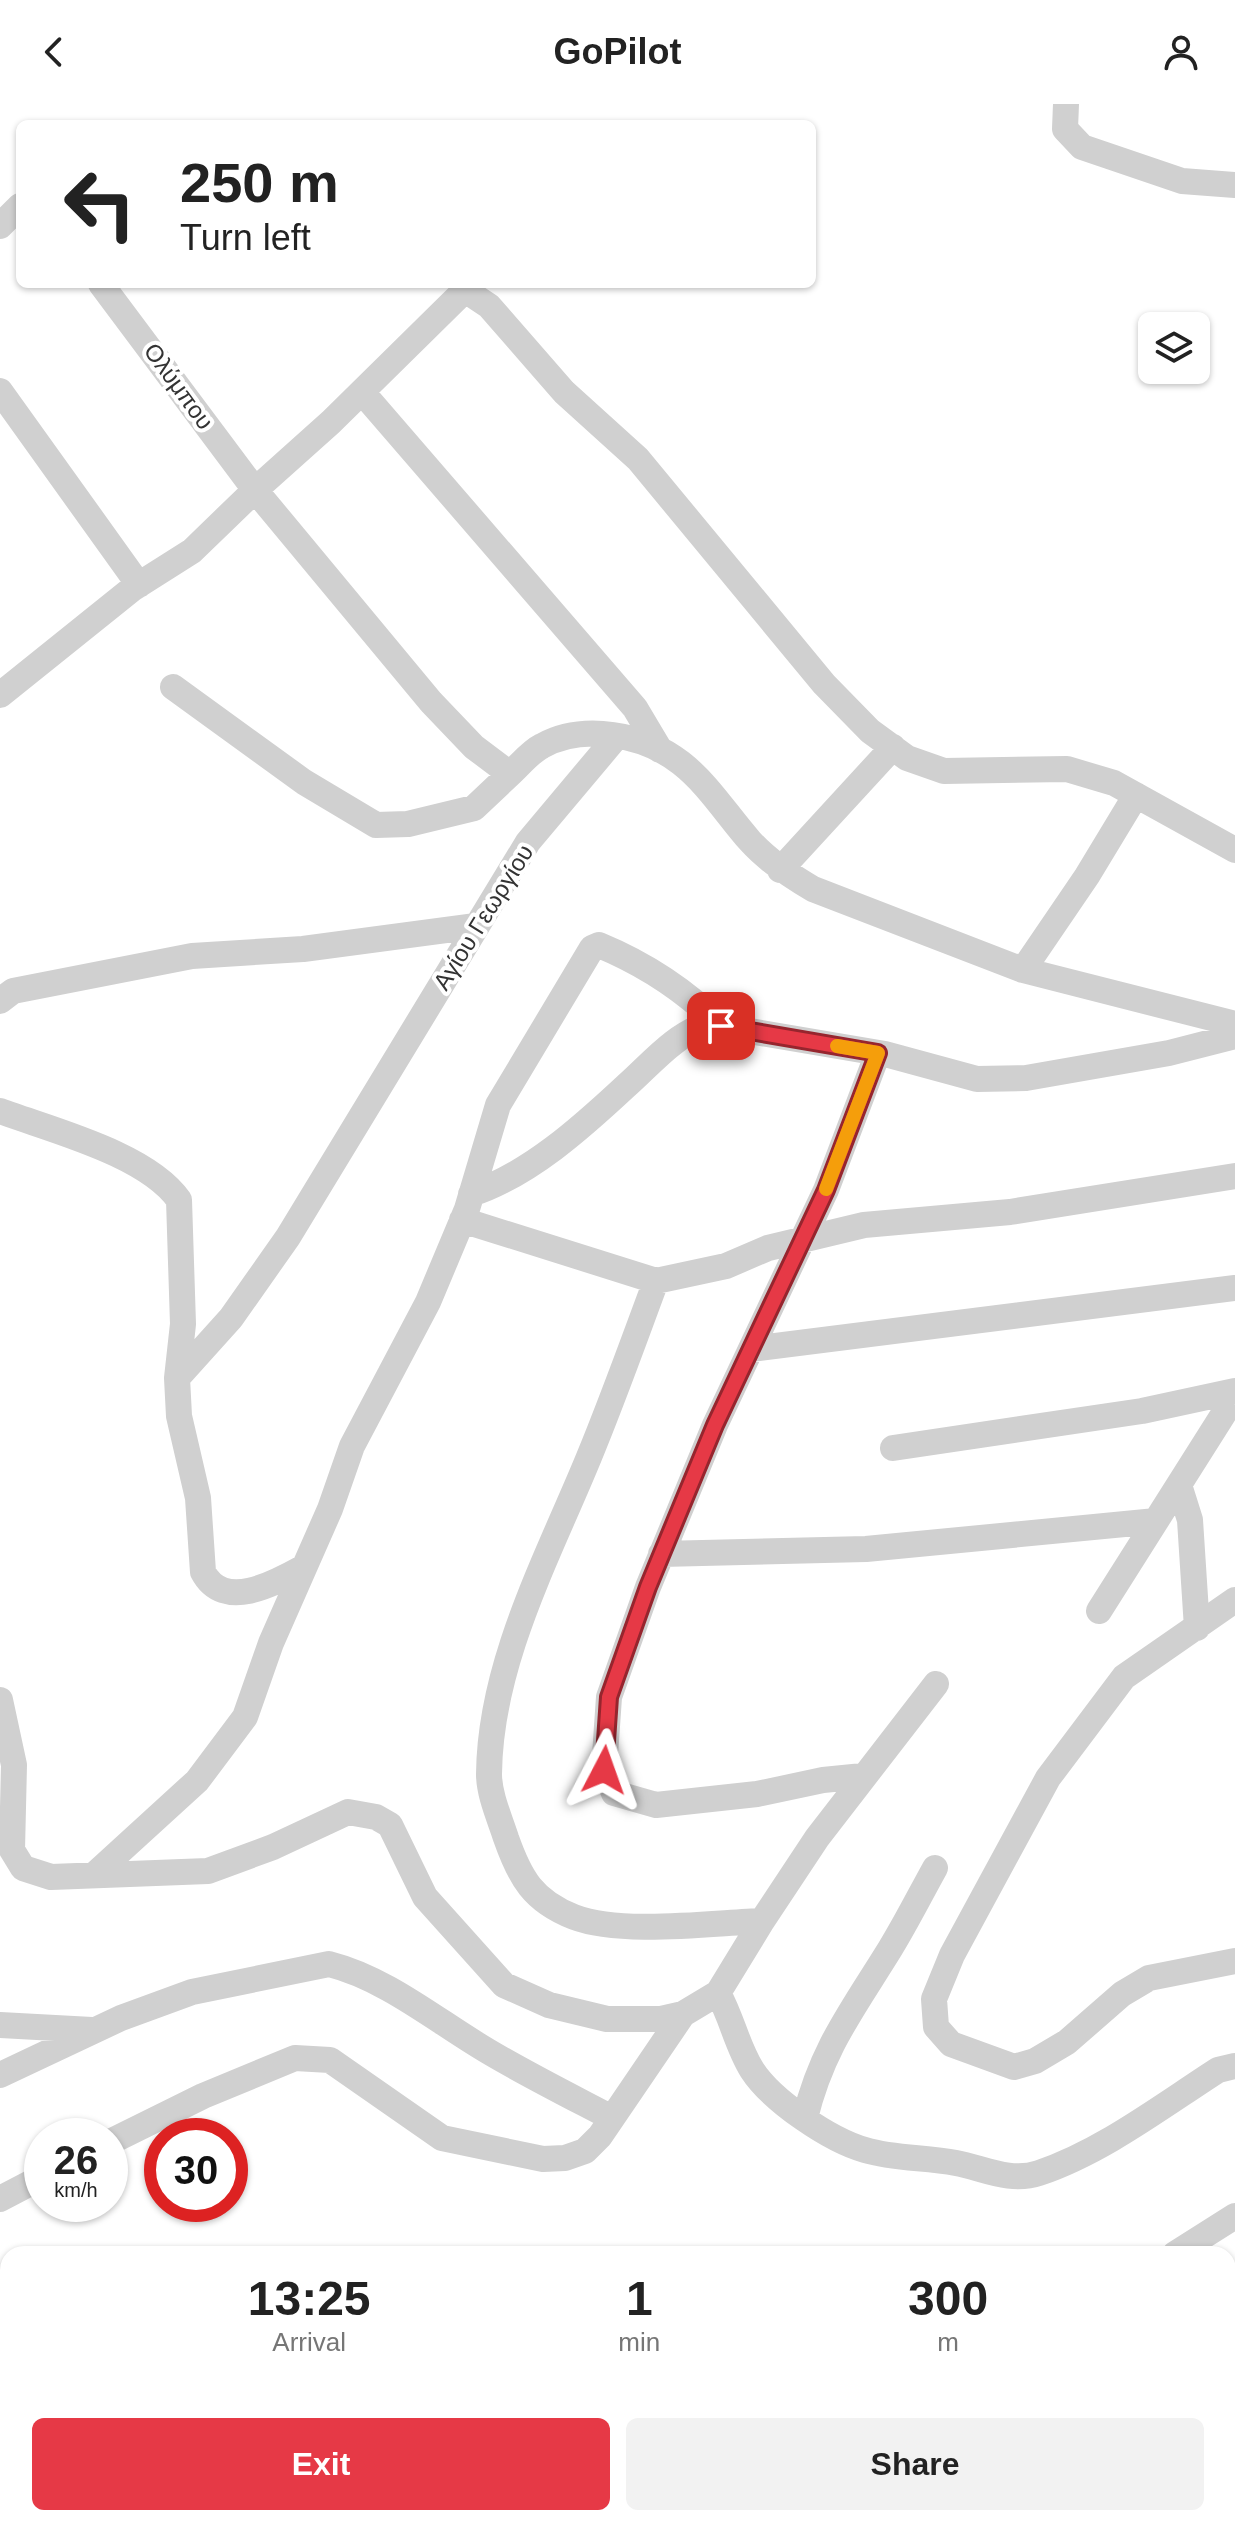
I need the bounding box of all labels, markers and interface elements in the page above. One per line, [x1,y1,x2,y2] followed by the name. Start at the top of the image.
[32,30,76,74] icon: back
[1159,30,1203,74] icon: person
[554,31,682,72] text: GoPilot
[180,151,339,214] text: 250 m
[48,152,152,256] icon: left
[180,217,311,258] text: Turn left
[1138,312,1210,384] map controls
[1138,312,1210,384] button: layers
[139,338,219,434] street label: Ολύμπου
[428,839,538,995] street label: Αγίου Γεωργίου
[687,992,755,1060] pin
[699,1004,743,1048] icon: arrive
[562,1728,646,1812] position arrow
[144,2118,248,2222] speed limit sign: 30
[54,2138,98,2182] text: 26
[54,2179,98,2201] text: km/h
[248,2272,371,2325] text: 13:25
[626,2272,653,2325] text: 1
[908,2272,988,2325] text: 300
[272,2327,346,2357] text: Arrival
[618,2327,660,2357] text: min
[937,2327,959,2357] text: m
[32,2418,610,2510] button: Exit
[626,2418,1204,2510] button: Share

